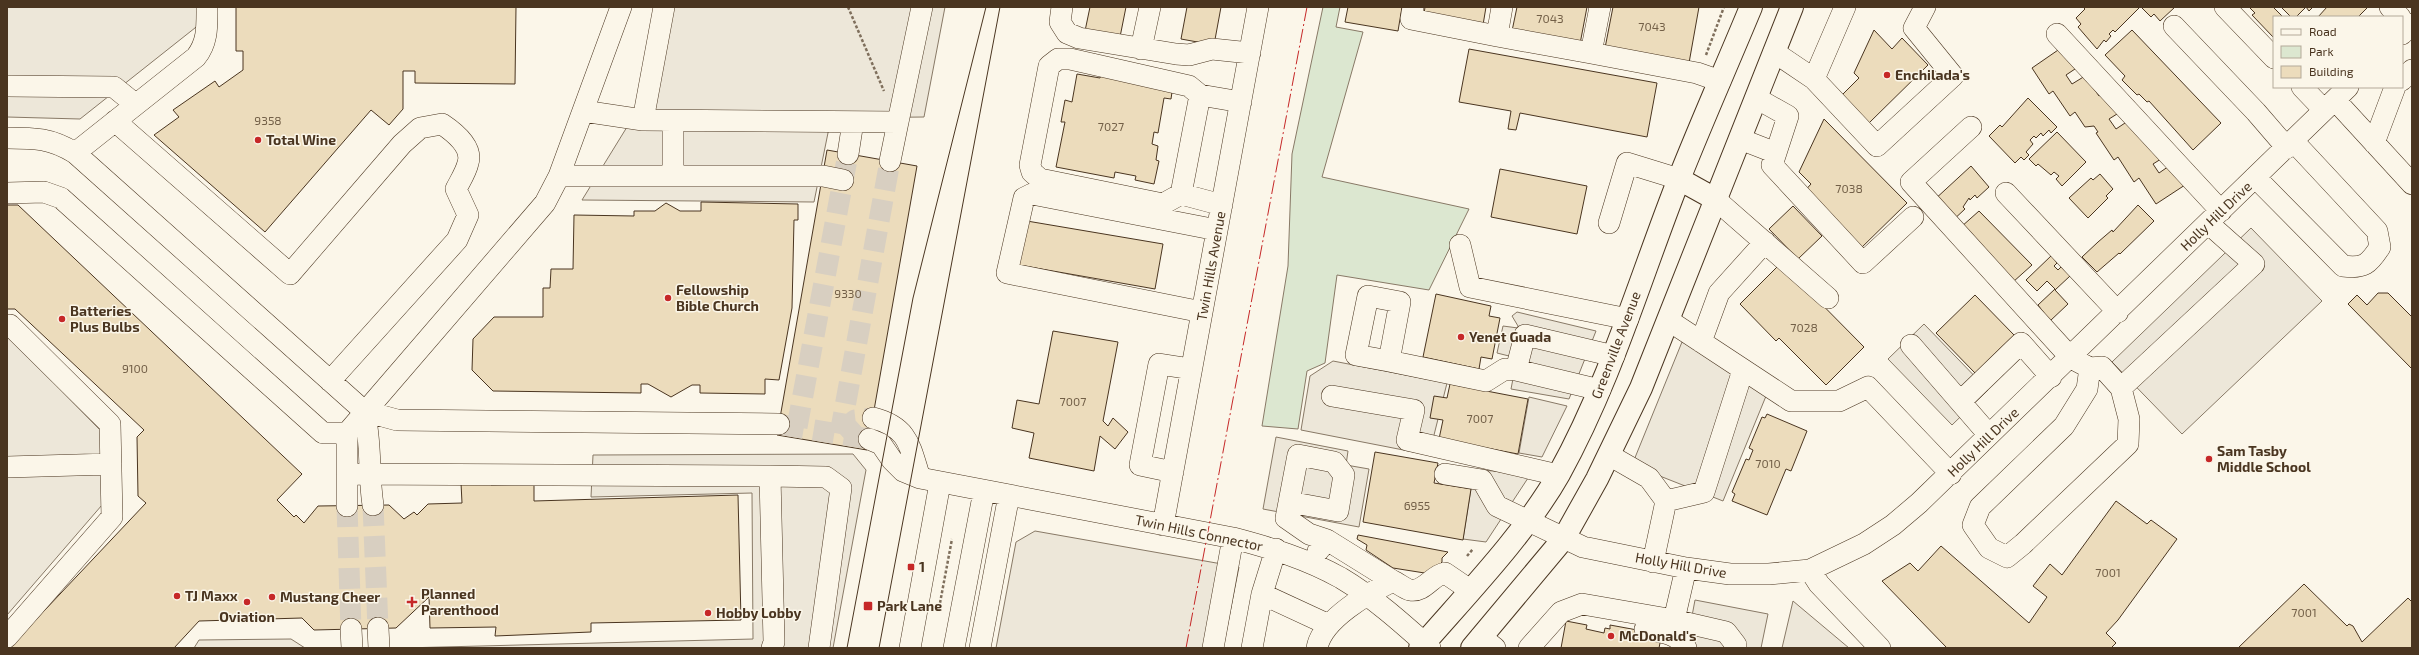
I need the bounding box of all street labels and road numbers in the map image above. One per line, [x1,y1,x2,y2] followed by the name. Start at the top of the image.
[2176,177,2255,254] street label: Holly Hill Drive
[1192,210,1229,322] street label: Twin Hills Avenue
[1587,289,1644,401] street label: Greenville Avenue
[1943,403,2022,480] street label: Holly Hill Drive
[1134,511,1265,554] street label: Twin Hills Connector
[1634,548,1728,581] street label: Holly Hill Drive

